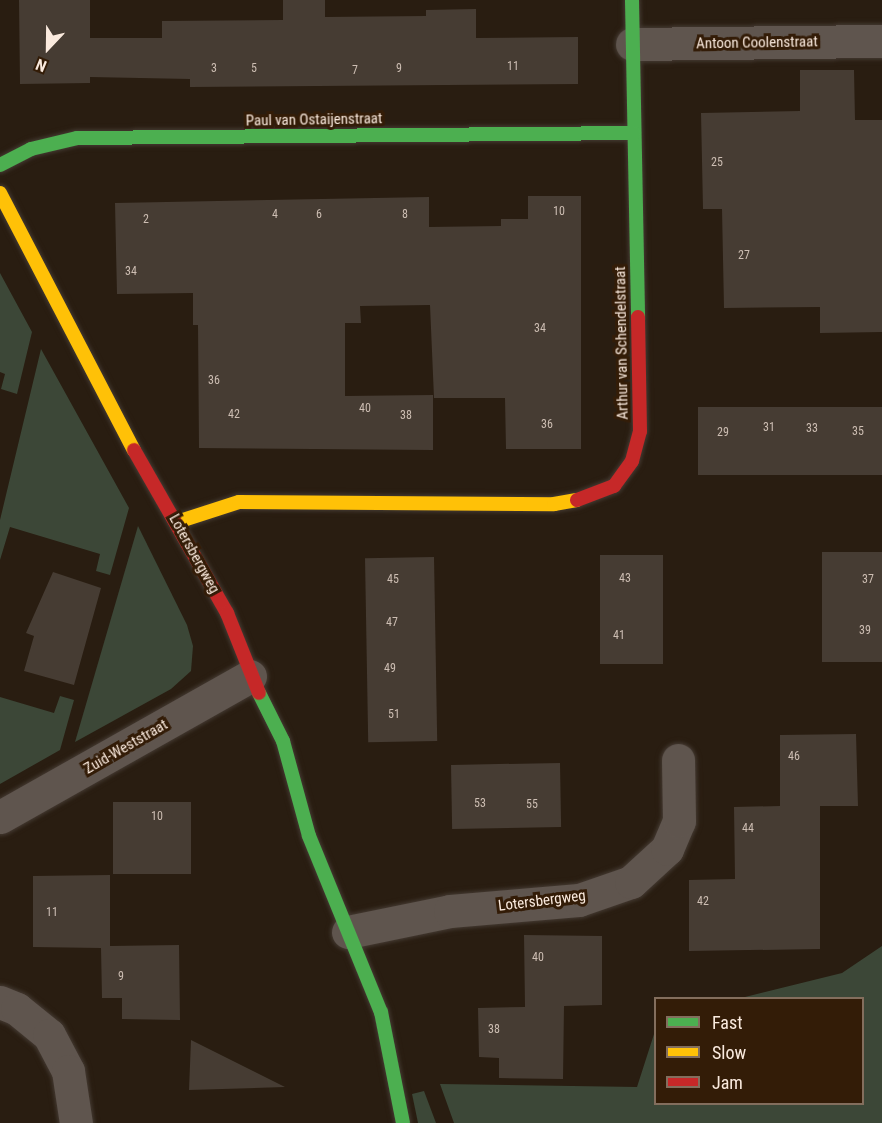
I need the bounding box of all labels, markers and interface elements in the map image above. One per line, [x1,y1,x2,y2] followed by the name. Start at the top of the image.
[18,18,78,78] north arrow
[696,33,818,53] street label: Antoon Coolenstraat
[33,55,49,76] text: N
[507,60,519,74] house number: 11
[211,62,217,76] house number: 3
[251,62,257,76] house number: 5
[396,62,402,76] house number: 9
[352,64,358,78] house number: 7
[246,110,382,130] street label: Paul van Ostaijenstraat
[711,156,723,170] house number: 25
[553,205,565,219] house number: 10
[272,208,278,222] house number: 4
[316,208,322,222] house number: 6
[402,208,408,222] house number: 8
[143,213,149,227] house number: 2
[738,249,750,263] house number: 27
[125,265,137,279] house number: 34
[612,266,632,420] street label: Arthur van Schendelstraat
[534,322,546,336] house number: 34
[208,374,220,388] house number: 36
[359,402,371,416] house number: 40
[228,408,240,422] house number: 42
[400,409,412,423] house number: 38
[541,418,553,432] house number: 36
[763,421,775,435] house number: 31
[806,422,818,436] house number: 33
[852,425,864,439] house number: 35
[717,426,729,440] house number: 29
[165,511,223,597] street label: Lotersbergweg
[619,572,631,586] house number: 43
[387,573,399,587] house number: 45
[862,573,874,587] house number: 37
[386,616,398,630] house number: 47
[859,624,871,638] house number: 39
[613,629,625,643] house number: 41
[384,662,396,676] house number: 49
[388,708,400,722] house number: 51
[81,716,171,778] street label: Zuid-Weststraat
[788,750,800,764] house number: 46
[474,797,486,811] house number: 53
[526,798,538,812] house number: 55
[151,810,163,824] house number: 10
[742,822,754,836] house number: 44
[497,887,587,915] street label: Lotersbergweg
[697,895,709,909] house number: 42
[46,906,58,920] house number: 11
[532,951,544,965] house number: 40
[118,970,124,984] house number: 9
[654,997,864,1105] legend
[712,1012,743,1033] text: Fast
[488,1023,500,1037] house number: 38
[712,1042,746,1063] text: Slow
[712,1072,743,1093] text: Jam

